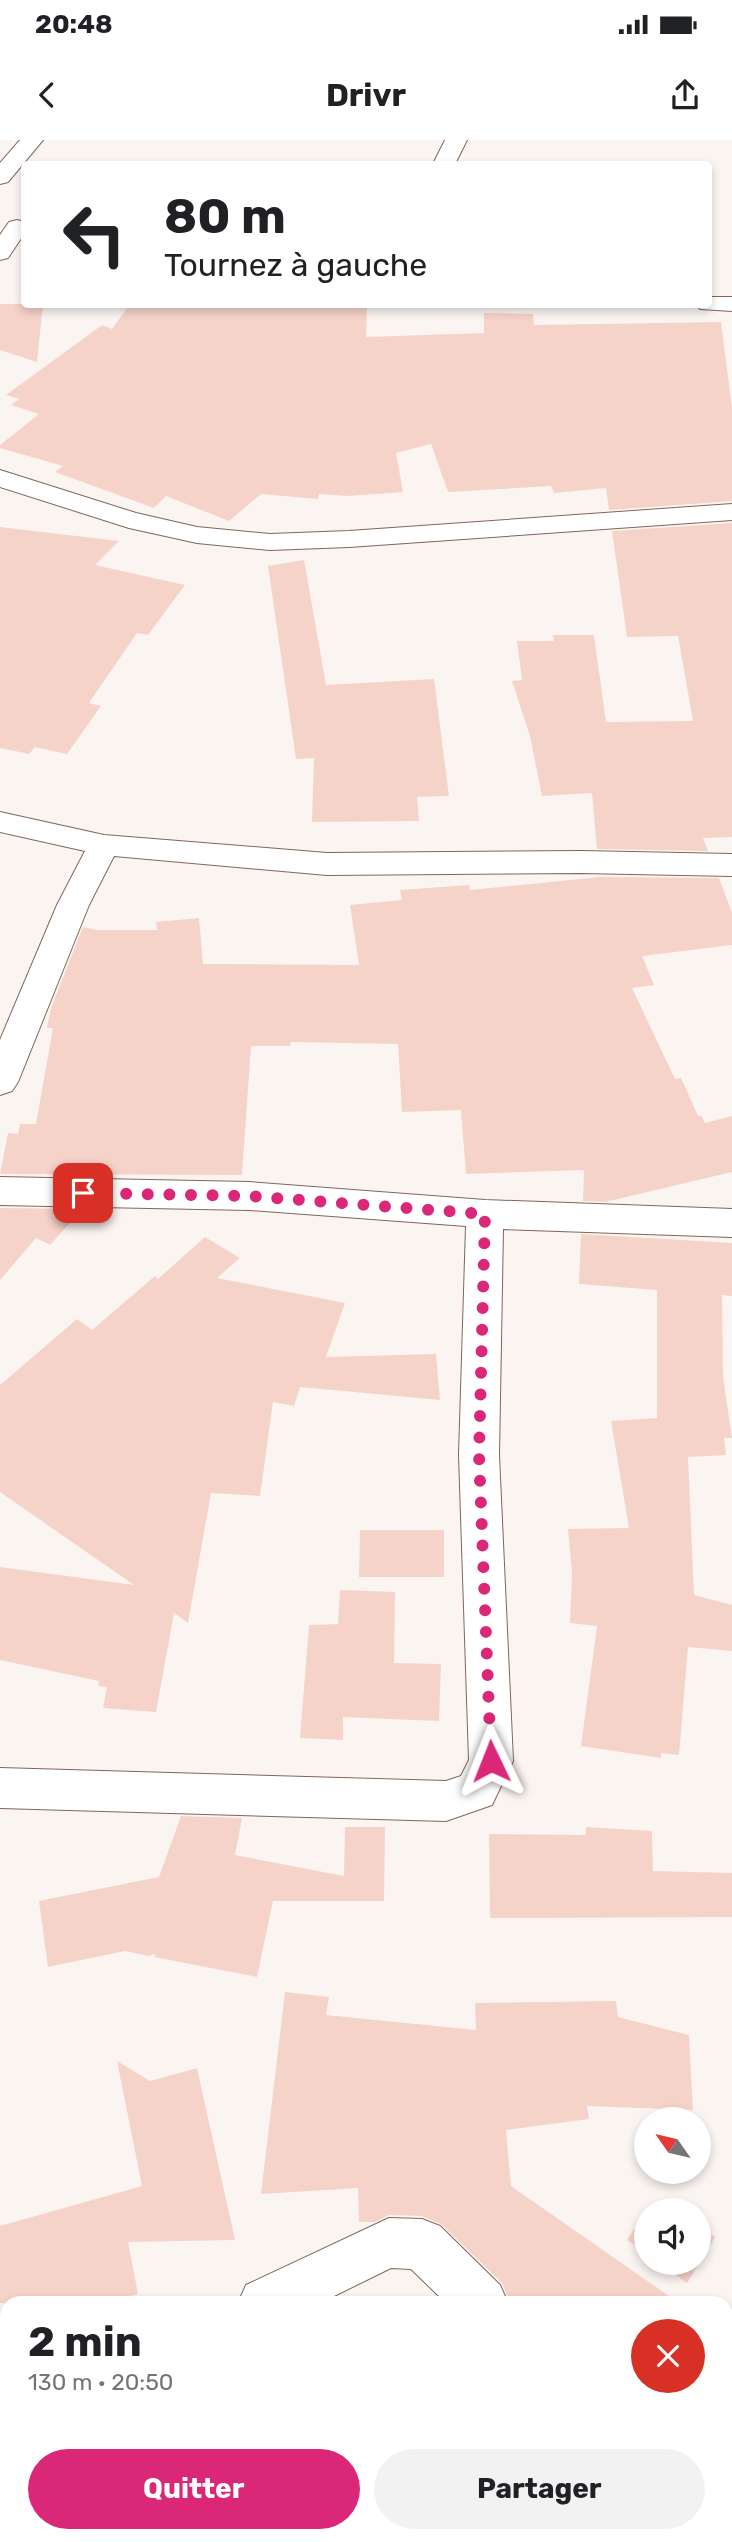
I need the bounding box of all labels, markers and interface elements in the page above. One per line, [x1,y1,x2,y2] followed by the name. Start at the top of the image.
[35,9,113,40] text: 20:48
[28,76,66,114] icon: back
[326,76,406,114] text: Drivr
[666,76,704,114] icon: share
[164,187,286,245] text: 80 m
[49,189,140,280] icon: left
[164,246,427,284] text: Tournez à gauche
[53,1163,113,1223] pin
[64,1174,102,1212] icon: arrive
[454,1724,528,1798] position arrow
[634,2107,710,2184] north arrow
[634,2107,711,2275] map controls
[634,2198,711,2275] button: sound
[28,2317,142,2367] text: 2 min
[631,2319,705,2393] button: close
[28,2368,173,2396] text: 130 m · 20:50
[28,2449,360,2529] button: Quitter
[374,2449,705,2529] button: Partager

